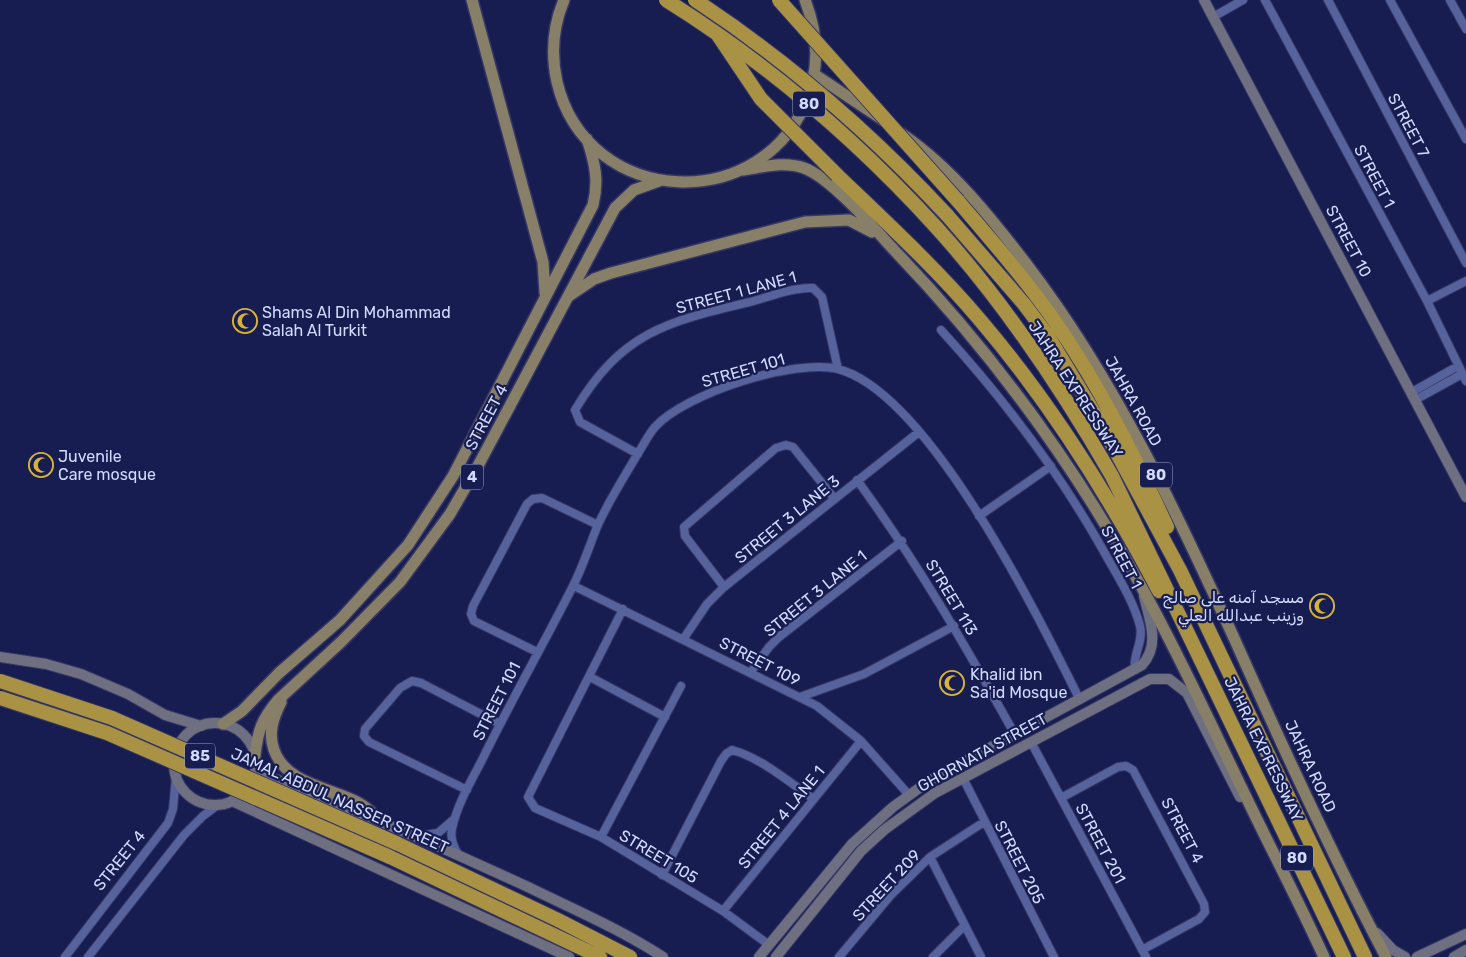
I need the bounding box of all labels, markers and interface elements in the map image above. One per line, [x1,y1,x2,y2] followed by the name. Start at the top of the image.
[1384,90,1433,161] street label: STREET 7
[793,92,825,116] road number: 80
[1350,141,1399,211] street label: STREET 1
[1322,202,1375,280] street label: STREET 10
[674,267,798,318] street label: STREET 1 LANE 1
[262,303,451,340] place label: Shams Al Din Mohammad Salah Al Turkit
[232,308,258,334] mosque icon: Shams Al Din Mohammad Salah Al Turkit
[1024,317,1127,461] street label: JAHRA EXPRESSWAY
[699,350,787,391] street label: STREET 101
[1101,353,1166,449] street label: JAHRA ROAD
[461,381,512,453] street label: STREET 4
[58,447,156,484] place label: Juvenile Care mosque
[28,452,54,478] mosque icon: Juvenile Care mosque
[1140,462,1172,488] road number: 80
[461,464,483,490] road number: 4
[731,471,844,567] street label: STREET 3 LANE 3
[1097,522,1146,592] street label: STREET 1
[760,546,870,641] street label: STREET 3 LANE 1
[922,556,982,639] street label: STREET 113
[1163,588,1304,628] place label: مسجد آمنه علي صالح وزينب عبدالله العلي
[1309,593,1335,619] mosque icon: مسجد آمنه علي صالح وزينب عبدالله العلي
[716,633,803,690] street label: STREET 109
[469,659,524,744] street label: STREET 101
[970,665,1067,702] place label: Khalid ibn Sa'id Mosque
[939,670,965,696] mosque icon: Khalid ibn Sa'id Mosque
[1220,674,1307,825] street label: JAHRA EXPRESSWAY
[914,709,1050,796] street label: GHORNATA STREET
[1281,717,1340,815] street label: JAHRA ROAD
[185,744,215,768] road number: 85
[228,744,452,857] street label: JAMAL ABDUL NASSER STREET
[734,762,829,873] street label: STREET 4 LANE 1
[1157,794,1208,866] street label: STREET 4
[1071,800,1130,887] street label: STREET 201
[990,817,1049,907] street label: STREET 205
[89,826,149,894] street label: STREET 4
[616,826,701,887] street label: STREET 105
[848,846,924,925] street label: STREET 209
[1281,846,1313,870] road number: 80

